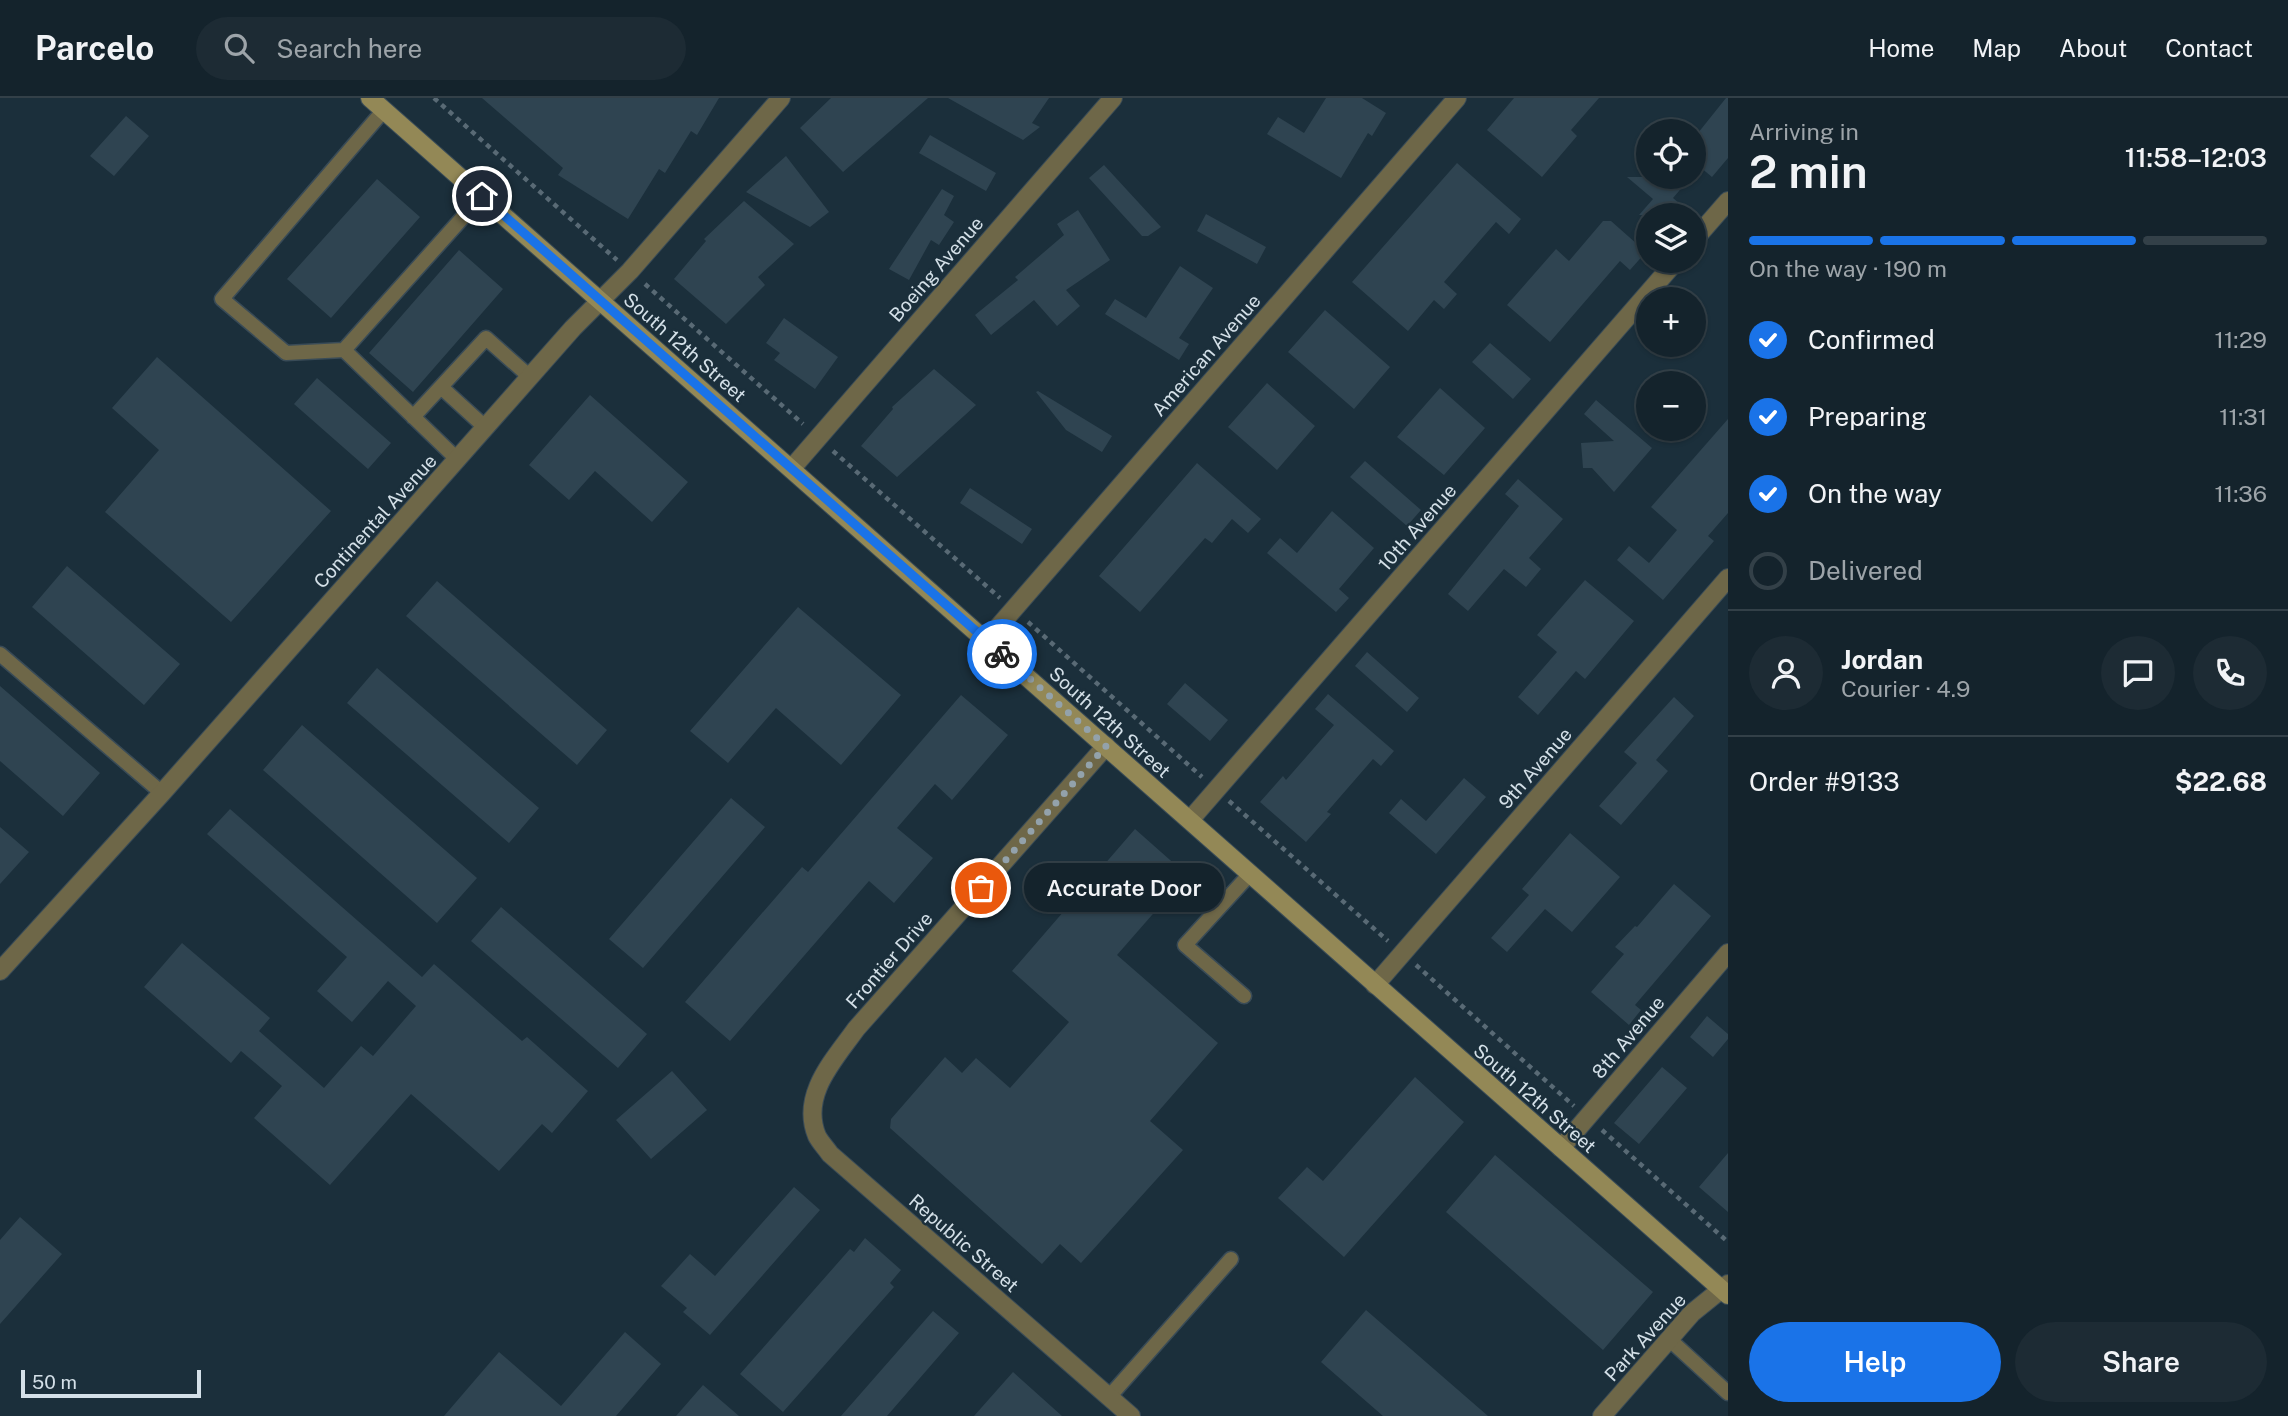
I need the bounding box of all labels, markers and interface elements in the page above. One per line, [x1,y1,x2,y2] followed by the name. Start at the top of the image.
[196,17,686,80] search box
[35,29,154,67] text: Parcelo
[220,29,258,67] icon: search
[276,33,422,64] text: Search here
[1868,34,1934,62] text: Home
[1972,34,2021,62] text: Map
[2059,34,2127,62] text: About
[2165,34,2253,62] text: Contact
[1749,118,1859,145] text: Arriving in
[1636,119,1706,441] map controls
[1636,119,1706,189] button: locate
[2125,142,2267,173] text: 11:58–12:03
[1749,144,1868,198] text: 2 min
[452,166,512,226] pin
[463,177,501,215] icon: home
[1636,203,1706,273] button: layers
[884,212,988,326] street label: Boeing Avenue
[1749,255,1947,282] text: On the way · 190 m
[1636,287,1706,357] button: +
[619,288,751,406] street label: South 12th Street
[1147,290,1265,420] street label: American Avenue
[1749,321,1787,359] icon: check
[1808,324,1935,355] text: Confirmed
[2215,326,2267,353] text: 11:29
[1636,371,1706,441] button: −
[1749,398,1787,436] icon: check
[1808,401,1927,432] text: Preparing
[2219,403,2267,430] text: 11:31
[309,450,441,592] street label: Continental Avenue
[1749,475,1787,513] icon: check
[1808,478,1942,509] text: On the way
[1373,479,1461,575] street label: 10th Avenue
[2214,480,2267,507] text: 11:36
[1808,555,1923,586] text: Delivered
[967,619,1037,689] courier
[983,635,1021,673] icon: bike
[1749,636,1823,710] button: person
[2101,636,2175,710] button: chat
[2193,636,2267,710] button: phone
[1841,644,1923,675] text: Jordan
[1045,662,1175,782] street label: South 12th Street
[1841,675,1970,702] text: Courier · 4.9
[1494,723,1576,813] street label: 9th Avenue
[1749,766,1900,797] text: Order #9133
[2175,766,2267,797] text: $22.68
[951,858,1011,918] pin
[1023,864,1222,912] callout: Accurate Door
[962,869,1000,907] icon: bag
[1046,874,1202,901] text: Accurate Door
[841,907,937,1013] street label: Frontier Drive
[1587,991,1669,1083] street label: 8th Avenue
[1469,1039,1601,1157] street label: South 12th Street
[905,1190,1023,1296] street label: Republic Street
[1600,1289,1690,1385] street label: Park Avenue
[1749,1322,2001,1402] button: Help
[2015,1322,2267,1402] button: Share
[21,1367,201,1399] scale bar
[32,1371,77,1393] text: 50 m

